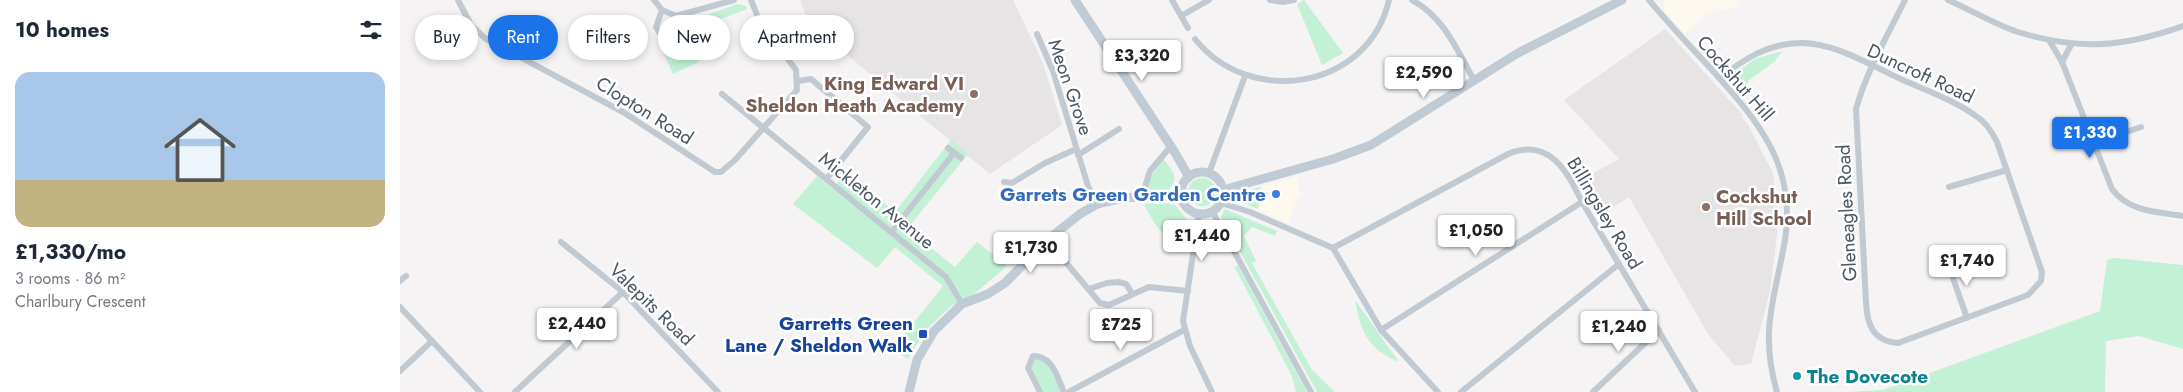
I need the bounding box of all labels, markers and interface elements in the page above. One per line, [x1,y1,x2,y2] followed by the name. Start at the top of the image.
[15,15,109,45] text: 10 homes
[415,15,478,60] chip: Buy
[488,15,558,60] chip: Rent
[568,15,648,60] chip: Filters
[658,15,730,60] chip: New
[740,15,854,60] chip: Apartment
[357,16,385,44] icon: filters
[1691,29,1781,127] street label: Cockshut Hill
[1041,35,1100,139] street label: Meon Grove
[1863,37,1979,110] street label: Duncroft Road
[1101,39,1183,82] pin: £3,320
[1114,44,1170,67] text: £3,320
[1383,56,1465,99] pin: £2,590
[1395,61,1453,84] text: £2,590
[591,70,699,151] street label: Clopton Road
[746,70,965,119] place label: King Edward VI Sheldon Heath Academy
[968,88,980,100] marker: King Edward VI Sheldon Heath Academy
[155,105,245,195] icon: home
[2049,116,2131,159] pin: £1,330
[2063,121,2117,144] text: £1,330
[1829,144,1864,282] street label: Gleneagles Road
[813,145,940,256] street label: Mickleton Avenue
[1560,152,1649,274] street label: Billingsley Road
[1000,181,1266,208] place label: Garrets Green Garden Centre
[1716,183,1812,232] place label: Cockshut Hill School
[1270,188,1282,200] marker: Garrets Green Garden Centre
[1700,201,1712,213] marker: Cockshut Hill School
[1435,214,1517,257] pin: £1,050
[1449,219,1503,242] text: £1,050
[1161,220,1243,262] pin: £1,440
[1174,224,1230,247] text: £1,440
[990,232,1072,274] pin: £1,730
[1004,236,1058,259] text: £1,730
[15,237,126,267] text: £1,330/mo
[1926,244,2008,287] pin: £1,740
[1940,249,1994,272] text: £1,740
[603,257,700,352] street label: Valepits Road
[15,267,125,290] text: 3 rooms · 86 m²
[15,290,146,313] text: Charlbury Crescent
[536,308,618,350] pin: £2,440
[1091,308,1151,351] pin: £725
[725,310,913,359] place label: Garretts Green Lane / Sheldon Walk
[1578,310,1660,353] pin: £1,240
[548,312,606,335] text: £2,440
[1101,313,1141,336] text: £725
[1591,315,1647,338] text: £1,240
[917,328,929,340] marker: Garretts Green Lane / Sheldon Walk
[1807,363,1928,390] place label: The Dovecote
[1791,370,1803,382] marker: The Dovecote

